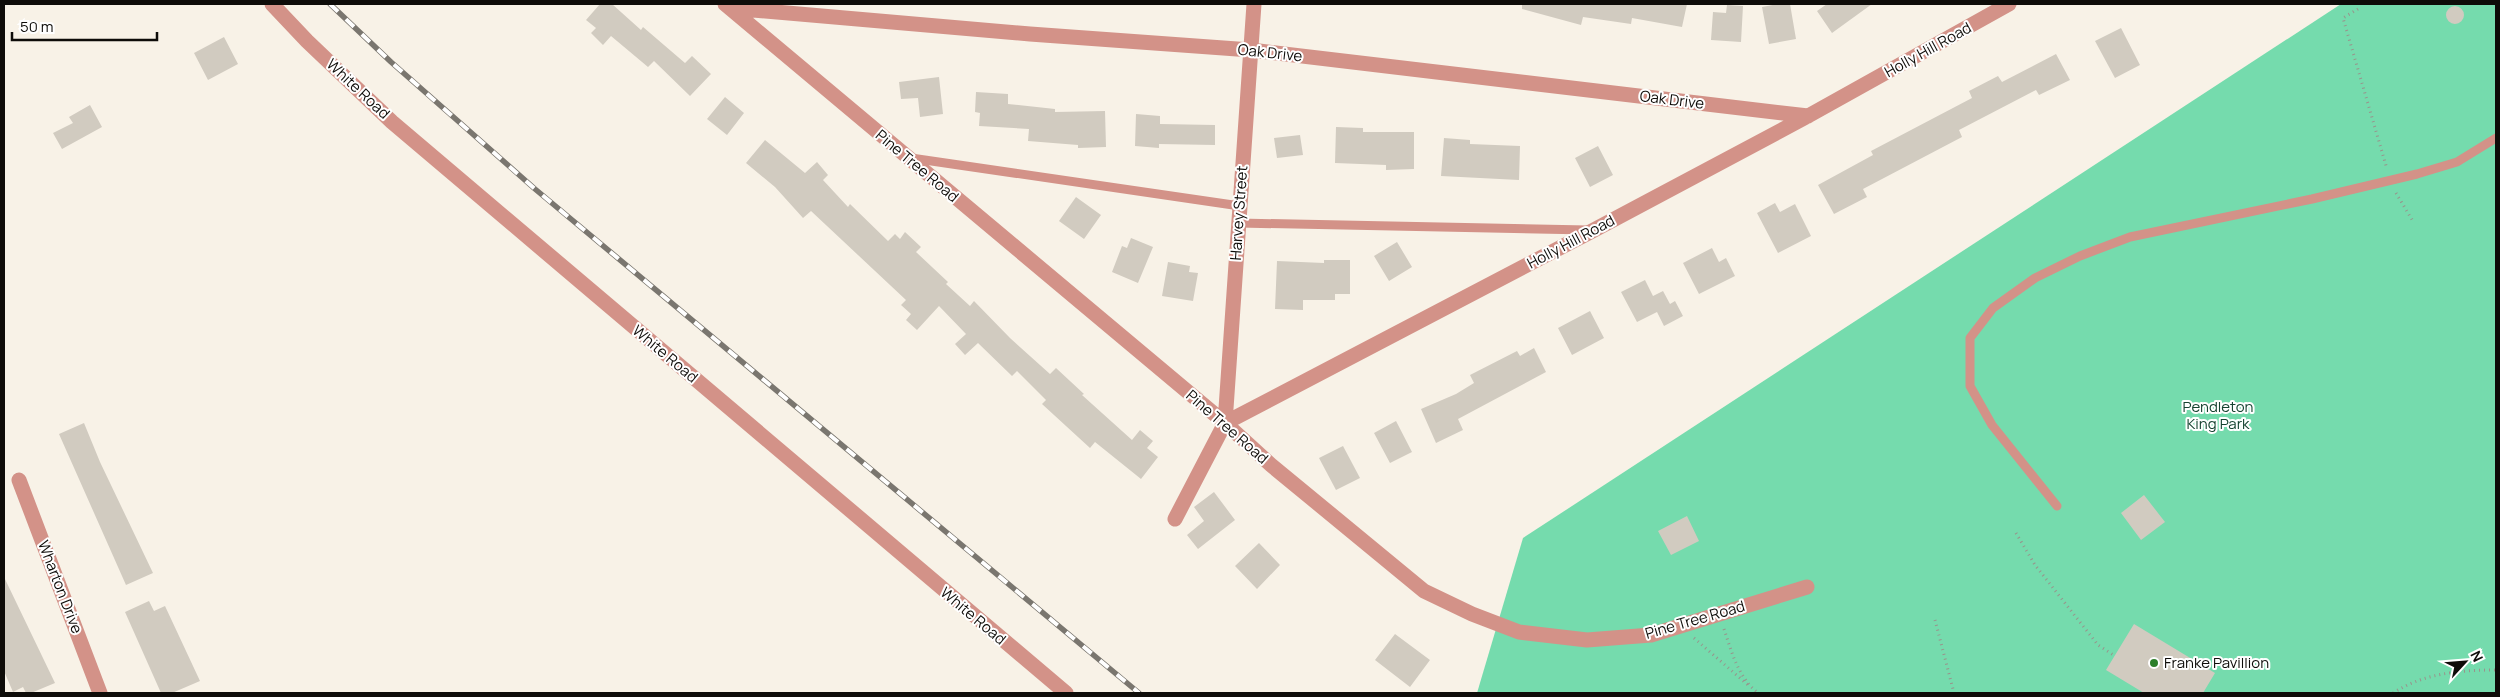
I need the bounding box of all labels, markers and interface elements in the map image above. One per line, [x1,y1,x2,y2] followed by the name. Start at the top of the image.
[12,10,158,42] scale bar
[20,16,54,37] text: 50 m
[1881,17,1975,82] street label: Holly Hill Road
[1237,39,1304,66] street label: Oak Drive
[322,54,395,123] street label: White Road
[1639,85,1706,114] street label: Oak Drive
[871,125,963,207] street label: Pine Tree Road
[1225,165,1252,261] street label: Harvey Street
[1523,210,1618,273] street label: Holly Hill Road
[628,320,703,387] street label: White Road
[1182,385,1273,468] street label: Pine Tree Road
[2182,396,2254,434] park label: Pendleton King Park
[33,537,88,637] street label: Wharton Drive
[936,582,1011,649] street label: White Road
[1643,595,1747,644] street label: Pine Tree Road
[2440,637,2490,687] north arrow
[2466,647,2488,665] text: N
[2164,652,2269,673] place label: Franke Pavillion
[2148,657,2160,669] marker: Franke Pavillion

